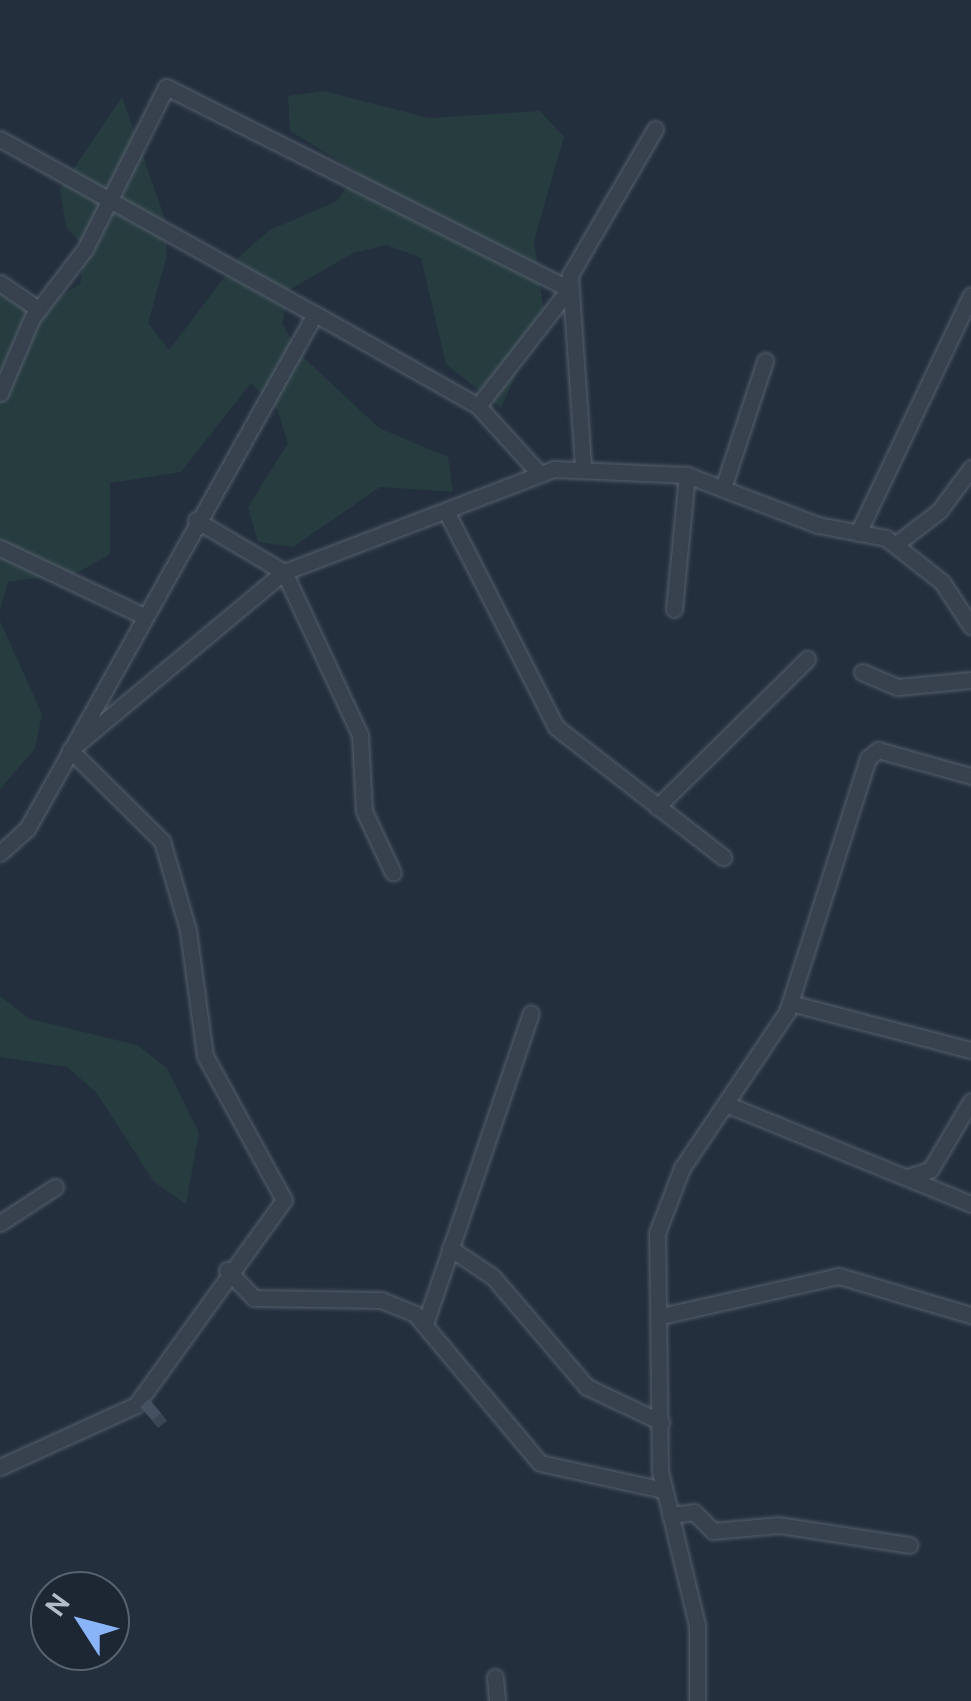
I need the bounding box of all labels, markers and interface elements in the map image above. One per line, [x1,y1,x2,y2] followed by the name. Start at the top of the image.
[30,1571,130,1671] north arrow
[38,1587,77,1623] text: N

